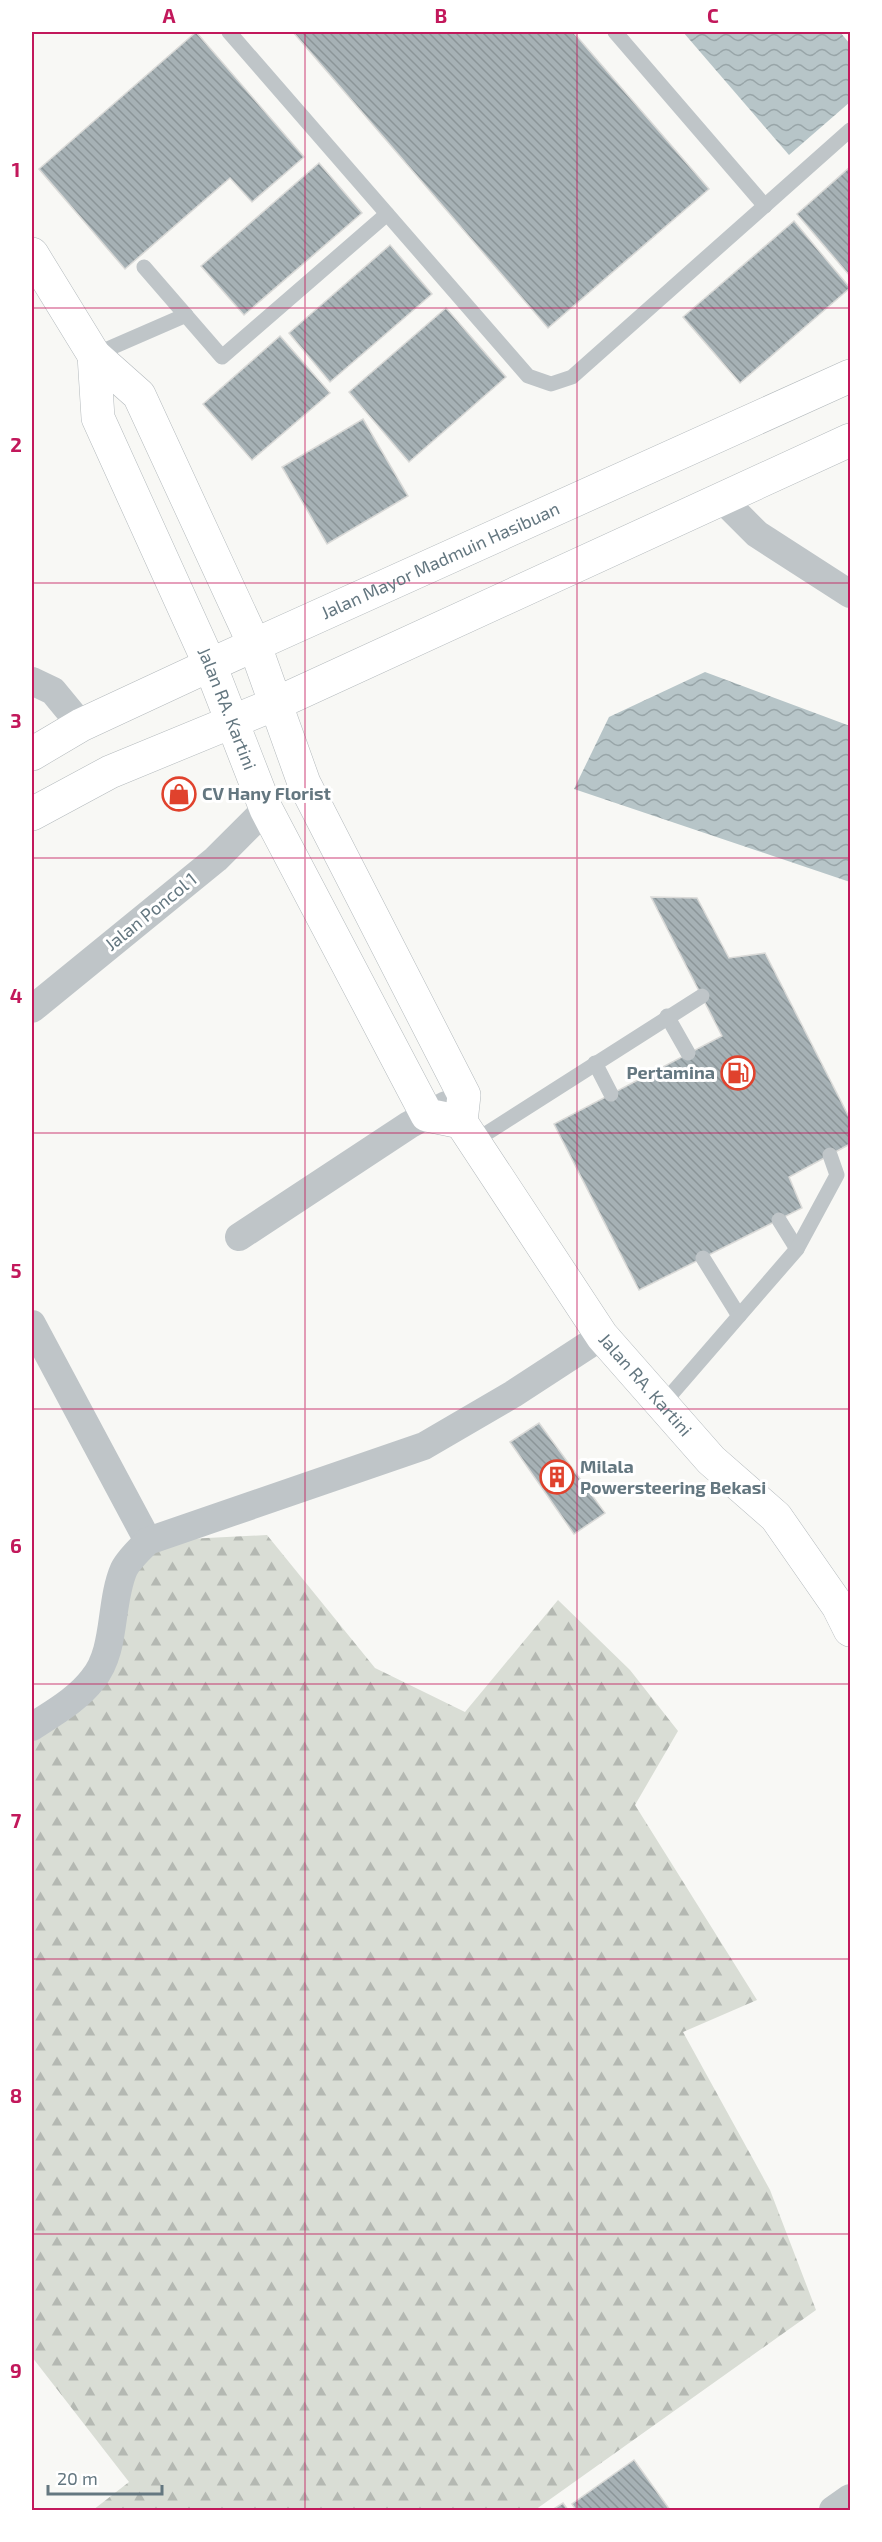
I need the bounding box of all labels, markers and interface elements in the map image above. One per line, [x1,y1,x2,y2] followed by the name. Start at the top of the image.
[162,3,176,27] text: A
[435,3,447,27] text: B
[707,3,719,27] text: C
[12,157,20,181] text: 1
[10,432,22,456] text: 2
[317,497,563,623] street label: Jalan Mayor Madmuin Hasibuan
[193,643,262,773] street label: Jalan RA. Kartini
[10,708,22,732] text: 3
[161,776,197,812] shop icon: CV Hany Florist
[202,782,332,804] place label: CV Hany Florist
[100,867,201,955] street label: Jalan Poncol 1
[10,983,23,1007] text: 4
[720,1055,756,1091] fuel station icon: Pertamina
[627,1061,715,1083] place label: Pertamina
[10,1258,22,1282] text: 5
[595,1328,697,1440] street label: Jalan RA. Kartini
[580,1455,766,1498] place label: Milala Powersteering Bekasi
[539,1459,575,1495] building icon: Milala Powersteering Bekasi
[10,1533,22,1557] text: 6
[11,1808,22,1832] text: 7
[10,2083,22,2107] text: 8
[10,2358,22,2382] text: 9
[48,2458,162,2496] scale bar
[57,2467,98,2489] text: 20 m

